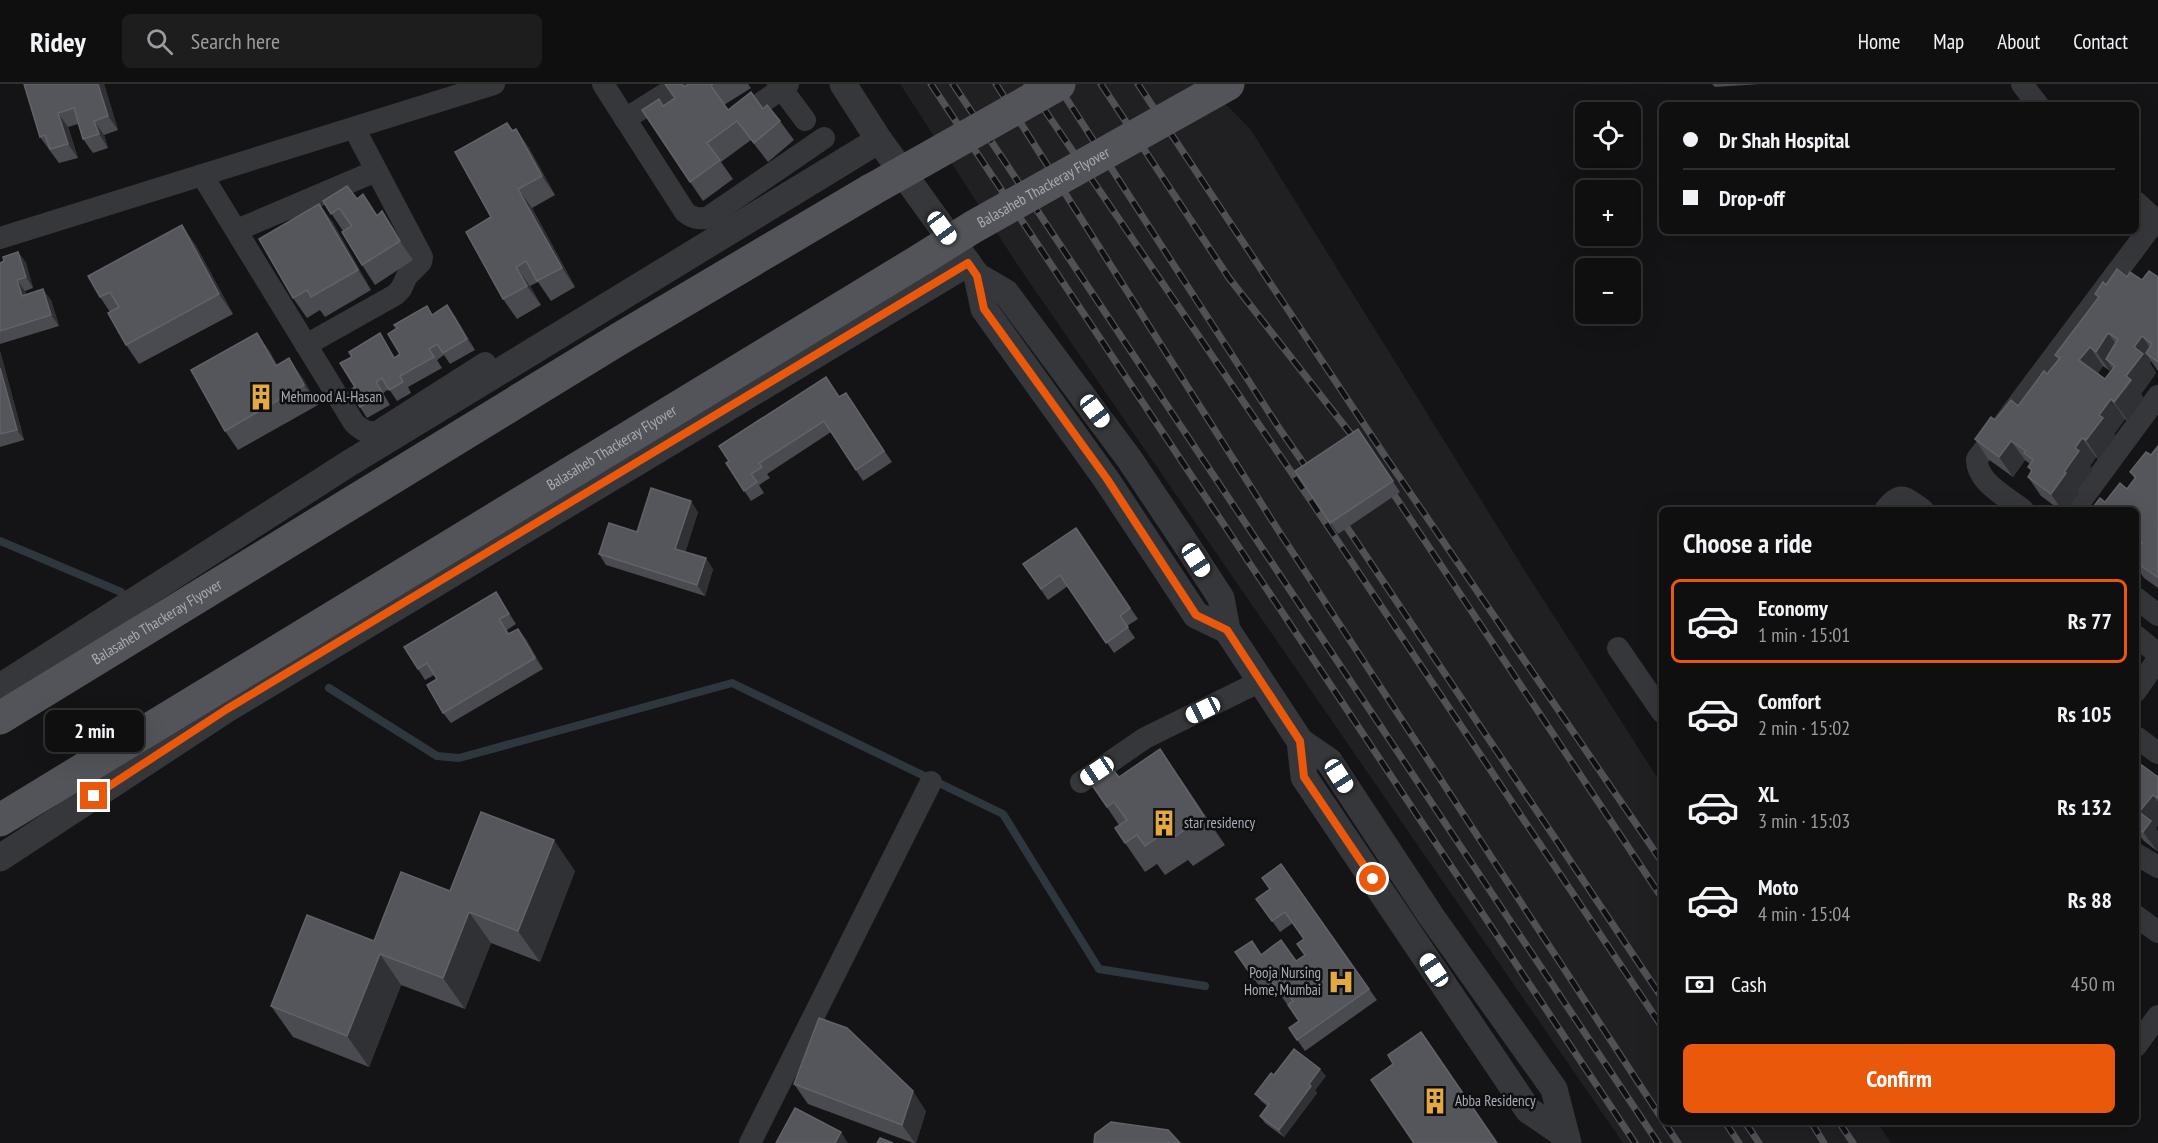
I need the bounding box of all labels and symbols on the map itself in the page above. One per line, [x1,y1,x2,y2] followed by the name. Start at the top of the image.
[974,142,1114,232] street label: Balasaheb Thackeray Flyover
[924,208,960,248] car
[246,382,276,412] building icon: Mehmood Al-Hasan
[281,387,382,406] place label: Mehmood Al-Hasan
[1077,391,1113,431] car
[543,400,681,494] street label: Balasaheb Thackeray Flyover
[1179,540,1213,580] car
[88,574,226,668] street label: Balasaheb Thackeray Flyover
[1183,694,1223,726] car
[44,709,144,751] callout: 2 min
[1077,753,1117,789] car
[1322,756,1356,796] car
[80,782,107,809] route end
[1149,808,1179,838] building icon: star residency
[1184,813,1256,832] place label: star residency
[1359,865,1386,892] route start
[1416,950,1452,990] car
[1244,963,1321,999] place label: Pooja Nursing Home, Mumbai
[1326,967,1356,997] hospital icon: Pooja Nursing Home, Mumbai
[1420,1086,1450,1116] building icon: Abba Residency
[1455,1091,1536,1110] place label: Abba Residency

